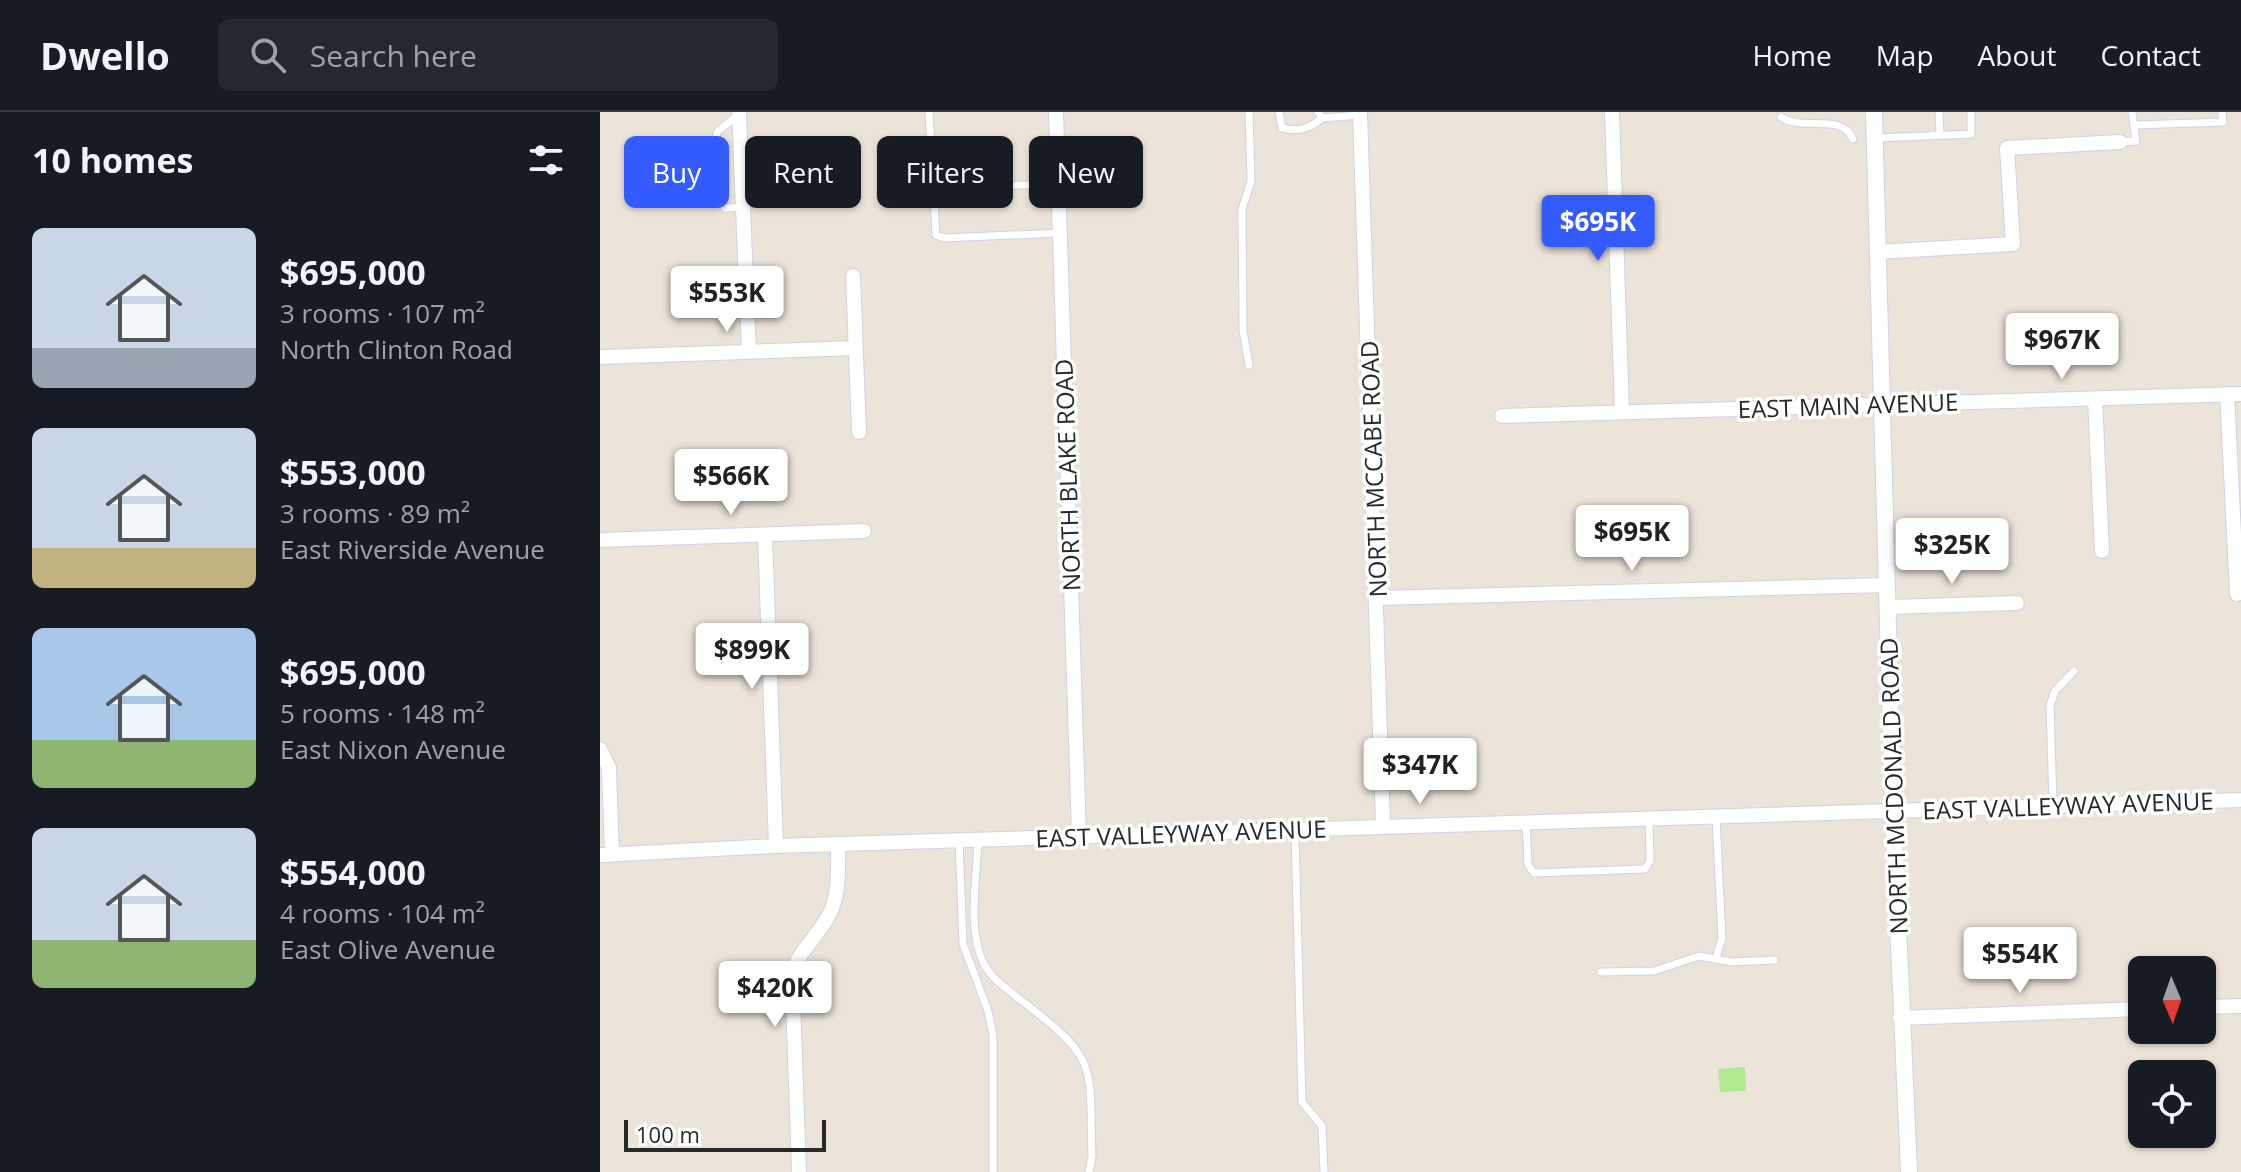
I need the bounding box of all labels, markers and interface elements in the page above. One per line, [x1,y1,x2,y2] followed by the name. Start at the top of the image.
[218,19,778,91] search box
[40,29,170,81] text: Dwello
[246,33,290,77] icon: search
[310,35,477,76] text: Search here
[1753,36,1832,74] text: Home
[1876,36,1934,74] text: Map
[1978,36,2056,74] text: About
[2100,36,2201,74] text: Contact
[624,136,729,208] chip: Buy
[745,136,861,208] chip: Rent
[877,136,1013,208] chip: Filters
[1029,136,1143,208] chip: New
[32,137,193,183] text: 10 homes
[524,138,568,182] icon: filters
[1542,195,1654,263] pin: $695K
[1560,203,1636,239] text: $695K
[280,249,426,295] text: $695,000
[96,260,192,356] icon: home
[671,266,783,334] pin: $553K
[689,274,765,310] text: $553K
[280,295,485,331] text: 3 rooms · 107 m²
[2006,313,2118,381] pin: $967K
[2024,321,2100,357] text: $967K
[280,331,513,367] text: North Clinton Road
[1352,340,1394,598] street label: NORTH MCCABE ROAD
[1046,358,1088,592] street label: NORTH BLAKE ROAD
[1737,385,1959,425] street label: EAST MAIN AVENUE
[280,449,426,495] text: $553,000
[675,449,787,517] pin: $566K
[693,457,769,493] text: $566K
[96,460,192,556] icon: home
[280,495,470,531] text: 3 rooms · 89 m²
[1576,505,1688,573] pin: $695K
[1594,513,1670,549] text: $695K
[1896,518,2008,586] pin: $325K
[1914,526,1990,562] text: $325K
[280,531,545,567] text: East Riverside Avenue
[696,623,808,691] pin: $899K
[714,631,790,667] text: $899K
[1871,637,1915,935] street label: NORTH MCDONALD ROAD
[280,649,426,695] text: $695,000
[96,660,192,756] icon: home
[280,695,485,731] text: 5 rooms · 148 m²
[280,731,506,767] text: East Nixon Avenue
[1364,738,1476,806] pin: $347K
[1382,746,1458,782] text: $347K
[1922,783,2214,827] street label: EAST VALLEYWAY AVENUE
[1035,811,1327,855] street label: EAST VALLEYWAY AVENUE
[280,849,426,895] text: $554,000
[96,860,192,956] icon: home
[280,895,485,931] text: 4 rooms · 104 m²
[1964,927,2076,995] pin: $554K
[280,931,496,967] text: East Olive Avenue
[1982,935,2058,971] text: $554K
[2128,956,2216,1044] north arrow
[2128,956,2216,1148] map controls
[719,961,831,1029] pin: $420K
[737,969,813,1005] text: $420K
[2128,1060,2216,1148] button: locate
[624,1116,826,1152] scale bar
[636,1119,700,1149] text: 100 m

